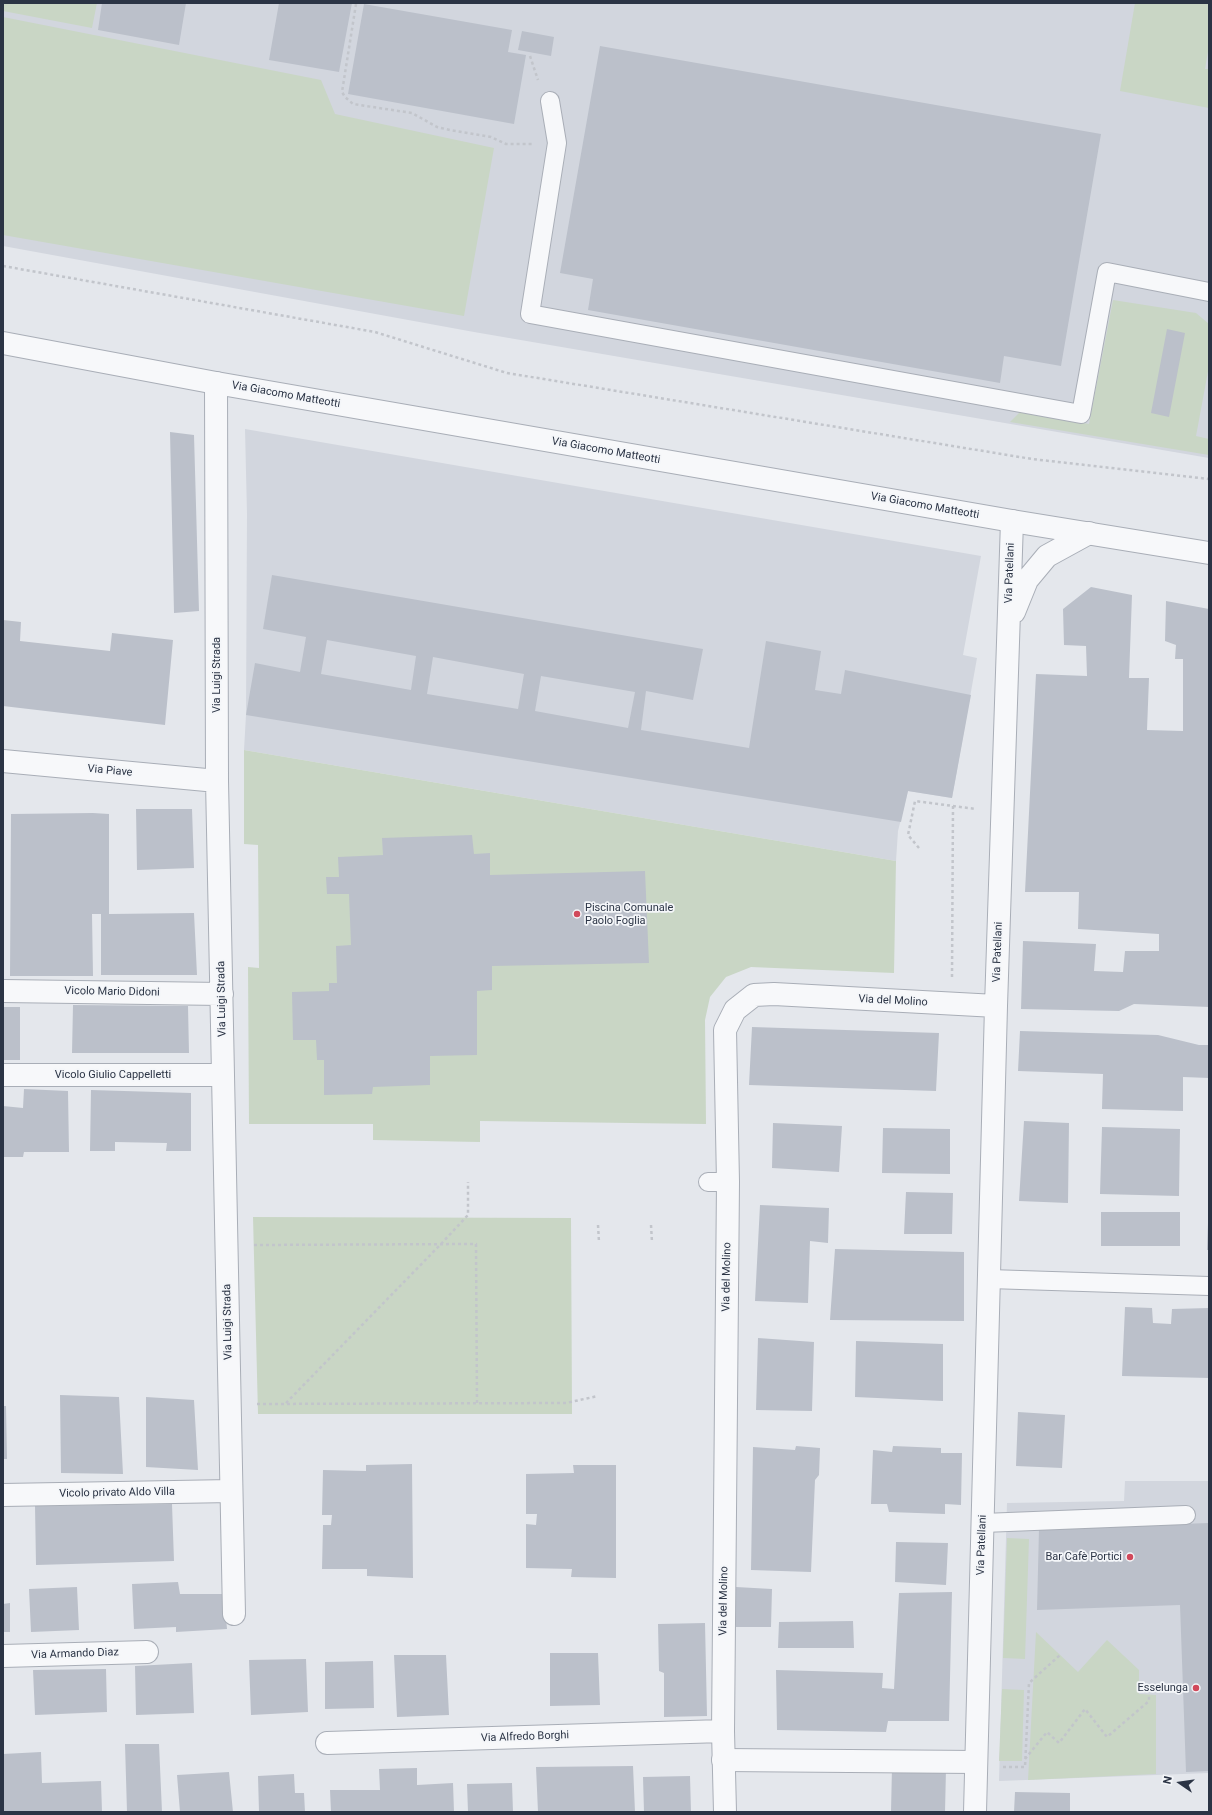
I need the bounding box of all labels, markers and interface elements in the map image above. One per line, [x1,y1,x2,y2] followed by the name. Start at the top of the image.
[231,379,341,411] street label: Via Giacomo Matteotti
[551,435,661,467] street label: Via Giacomo Matteotti
[870,490,980,522] street label: Via Giacomo Matteotti
[1002,542,1018,604] street label: Via Patellani
[210,637,224,713] street label: Via Luigi Strada
[87,762,133,780] street label: Via Piave
[585,901,673,927] place label: Piscina Comunale Paolo Foglia
[572,909,582,919] marker: Piscina Comunale Paolo Foglia
[990,921,1006,983] street label: Via Patellani
[215,961,229,1037] street label: Via Luigi Strada
[64,985,160,999] street label: Vicolo Mario Didoni
[858,993,928,1009] street label: Via del Molino
[55,1068,171,1082] street label: Vicolo Giulio Cappelletti
[720,1242,734,1312] street label: Via del Molino
[221,1284,235,1360] street label: Via Luigi Strada
[59,1485,175,1501] street label: Vicolo privato Aldo Villa
[974,1514,990,1576] street label: Via Patellani
[1045,1550,1122,1564] place label: Bar Cafè Portici
[1125,1552,1135,1562] marker: Bar Cafè Portici
[717,1566,731,1636] street label: Via del Molino
[31,1646,119,1662] street label: Via Armando Diaz
[1138,1681,1188,1695] place label: Esselunga
[1191,1683,1201,1693] marker: Esselunga
[481,1729,569,1745] street label: Via Alfredo Borghi
[1160,1763,1200,1803] north arrow
[1161,1775,1175,1785] text: N

